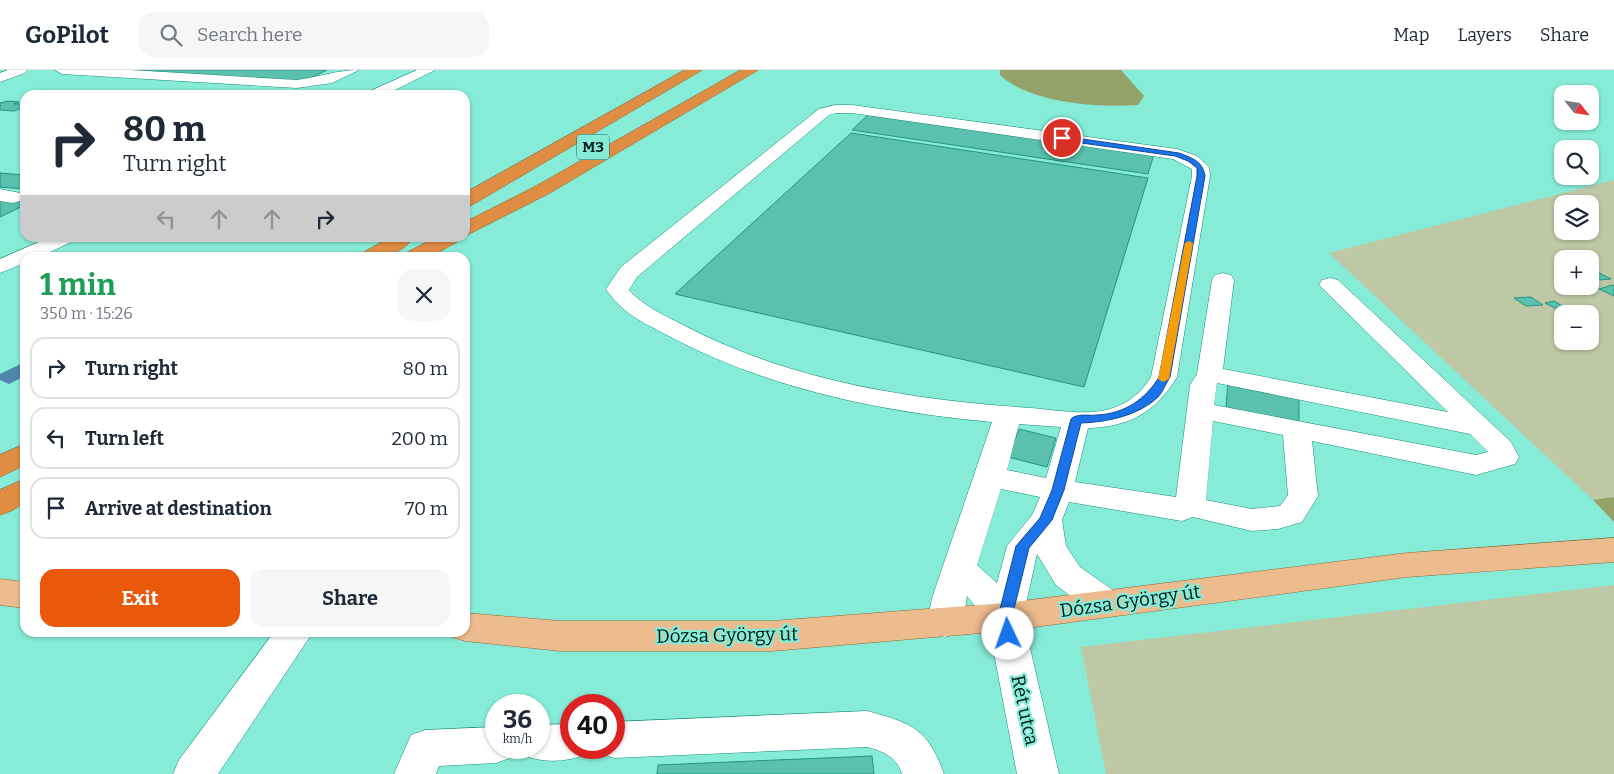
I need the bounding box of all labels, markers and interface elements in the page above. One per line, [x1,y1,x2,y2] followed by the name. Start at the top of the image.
[139,12,489,57] search box
[25,21,109,49] text: GoPilot
[157,21,185,49] icon: search
[197,23,303,46] text: Search here
[1393,24,1429,46] text: Map
[1457,24,1512,46] text: Layers
[1540,24,1589,46] text: Share
[1554,85,1599,130] north arrow
[1554,85,1599,350] map controls
[123,108,206,150] text: 80 m
[40,110,105,175] icon: right
[1041,117,1083,159] pin
[1048,124,1076,152] icon: arrive
[577,134,609,160] road number: M3
[1554,140,1599,185] button: search
[123,150,226,177] text: Turn right
[1554,195,1599,240] button: layers
[152,205,180,233] icon: left
[205,205,233,233] icon: ahead
[258,205,286,233] icon: ahead
[311,205,339,233] icon: right
[1554,250,1599,295] button: +
[40,267,116,303] text: 1 min
[398,269,450,321] button: close
[40,304,133,323] text: 350 m · 15:26
[1554,305,1599,350] button: −
[42,354,70,382] icon: right
[85,357,178,380] text: Turn right
[402,357,448,380] text: 80 m
[42,424,70,452] icon: left
[85,427,164,450] text: Turn left
[391,427,448,450] text: 200 m
[42,494,70,522] icon: arrive
[85,497,272,520] text: Arrive at destination
[405,497,448,520] text: 70 m
[40,569,240,627] button: Exit
[250,569,450,627] button: Share
[1058,580,1202,622] street label: Dózsa György út
[981,607,1033,659] position arrow
[656,622,798,648] street label: Dózsa György út
[1006,673,1044,748] street label: Rét utca
[560,694,625,759] speed limit sign: 40
[503,705,532,735] text: 36
[503,732,532,746] text: km/h

